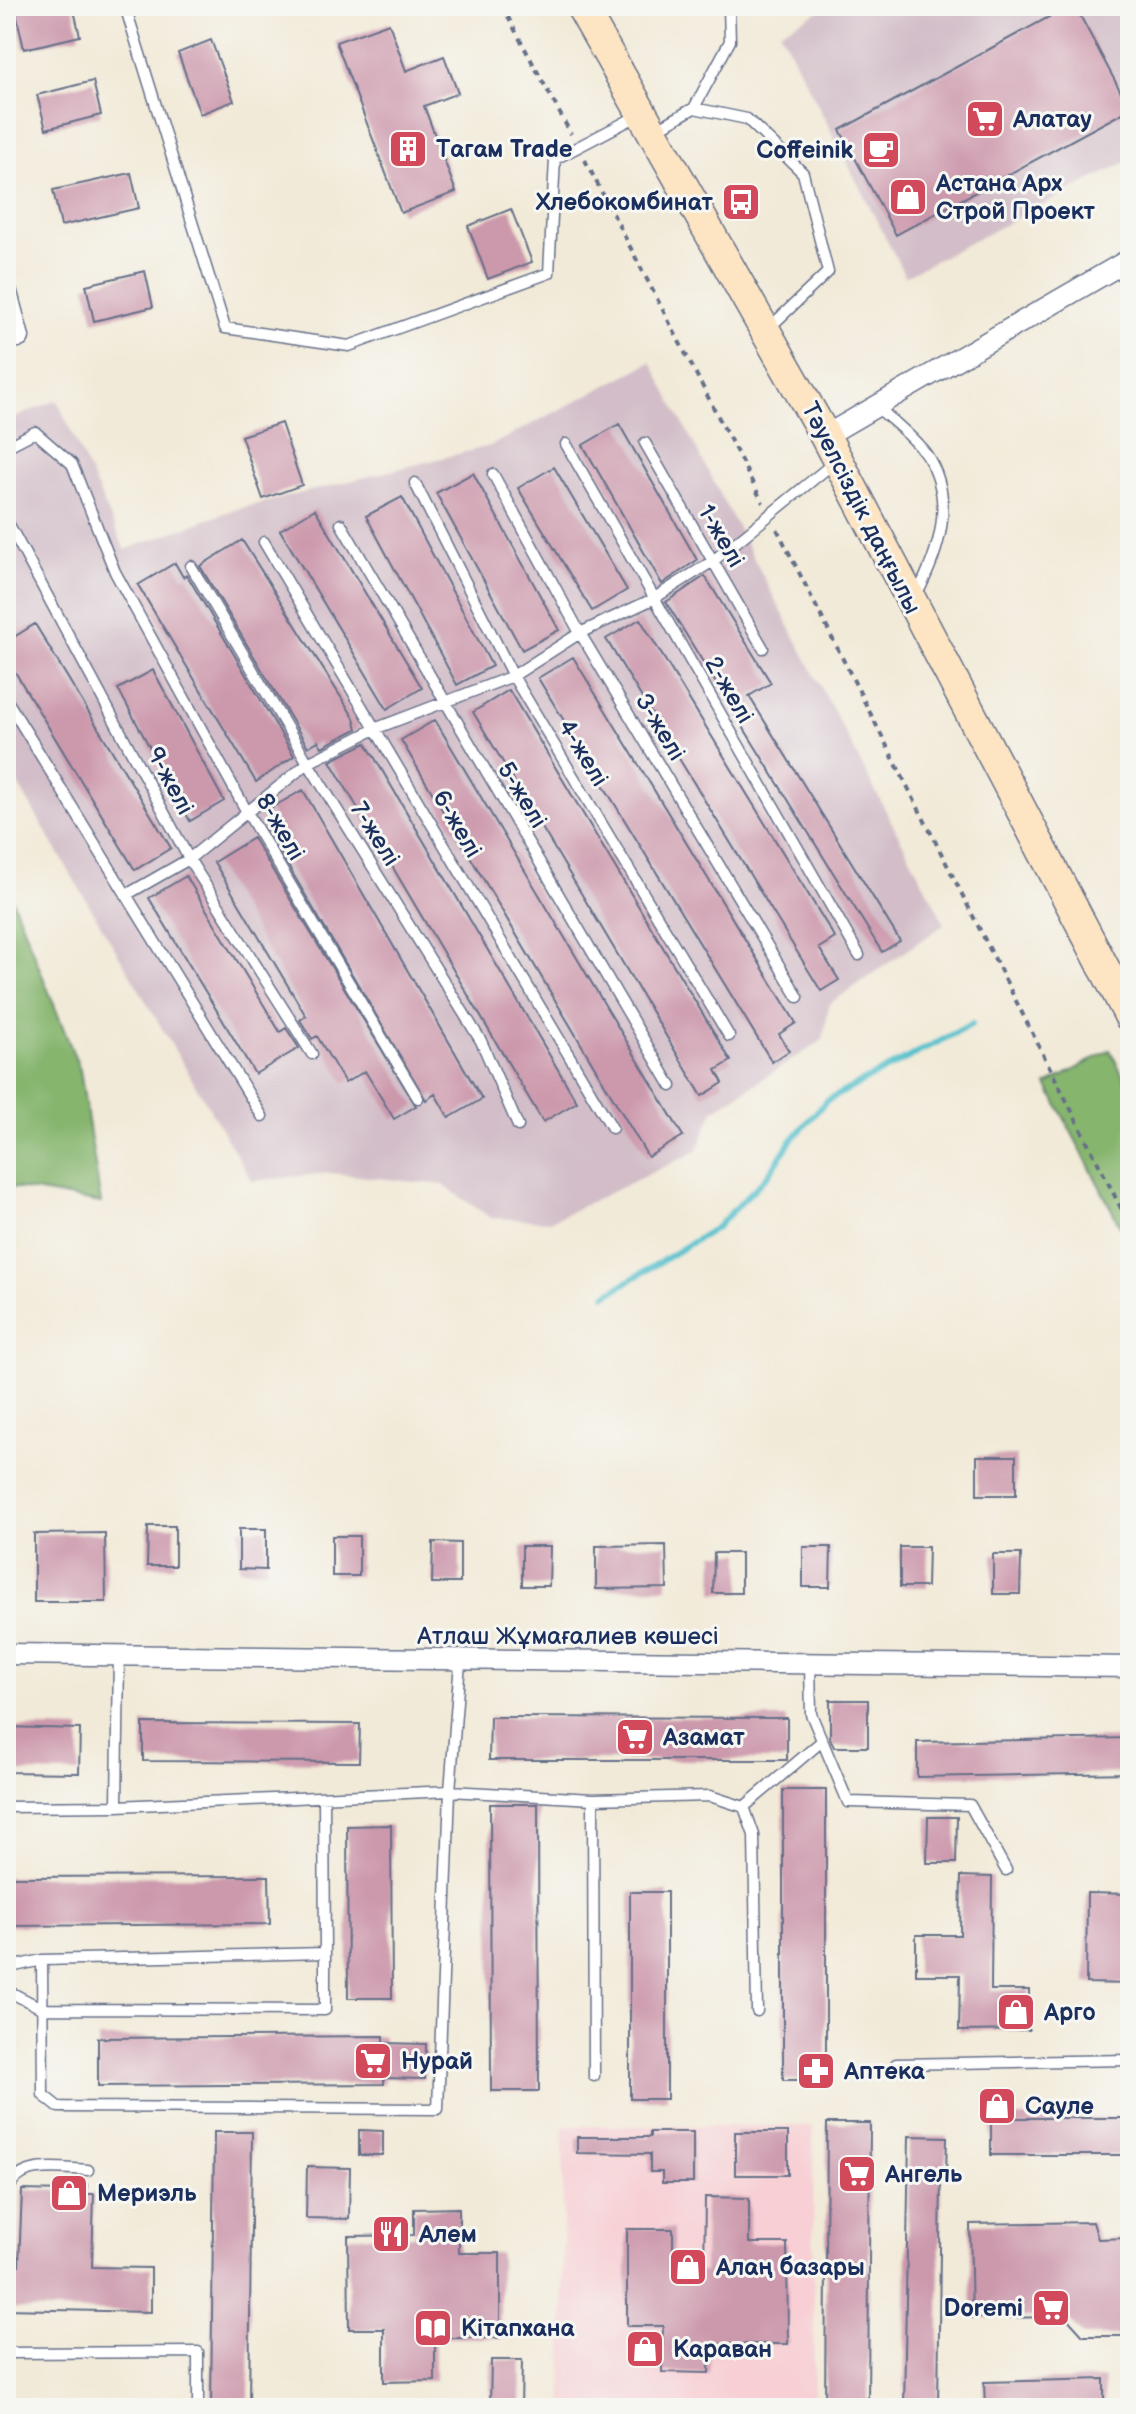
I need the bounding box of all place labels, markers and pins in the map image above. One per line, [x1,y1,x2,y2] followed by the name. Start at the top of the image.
[964,98,1006,140] supermarket icon: Алатау
[1012,105,1092,134] place label: Алатау
[387,128,429,170] building icon: Тагам Trade
[860,129,902,171] cafe icon: Coffeinik
[436,135,573,164] place label: Тагам Trade
[756,136,853,165] place label: Coffeinik
[935,169,1096,226] place label: Астана Арх Строй Проект
[887,176,929,218] shop icon: Астана Арх Строй Проект
[720,181,762,223] bus stop icon: Хлебокомбинат
[535,188,714,217] place label: Хлебокомбинат
[614,1716,656,1758] supermarket icon: Азамат
[662,1723,745,1752] place label: Азамат
[995,1991,1037,2033] shop icon: Арго
[1043,1998,1096,2027] place label: Арго
[352,2040,394,2082] supermarket icon: Нурай
[401,2047,473,2076] place label: Нурай
[795,2050,837,2092] pharmacy icon: Аптека
[843,2057,926,2086] place label: Аптека
[976,2085,1018,2127] shop icon: Сауле
[1025,2092,1094,2121] place label: Сауле
[836,2153,878,2195] supermarket icon: Ангель
[884,2160,963,2189] place label: Ангель
[48,2172,90,2214] shop icon: Мериэль
[97,2179,197,2208] place label: Мериэль
[370,2213,412,2255] restaurant icon: Алем
[418,2220,477,2249] place label: Алем
[667,2246,709,2288] shop icon: Алаң базары
[715,2253,865,2282] place label: Алаң базары
[1030,2287,1072,2329] supermarket icon: Doremi
[943,2294,1023,2323] place label: Doremi
[412,2307,454,2349] library icon: Кітапxана
[461,2314,576,2343] place label: Кітапxана
[624,2328,666,2370] shop icon: Караван
[673,2335,772,2364] place label: Караван

